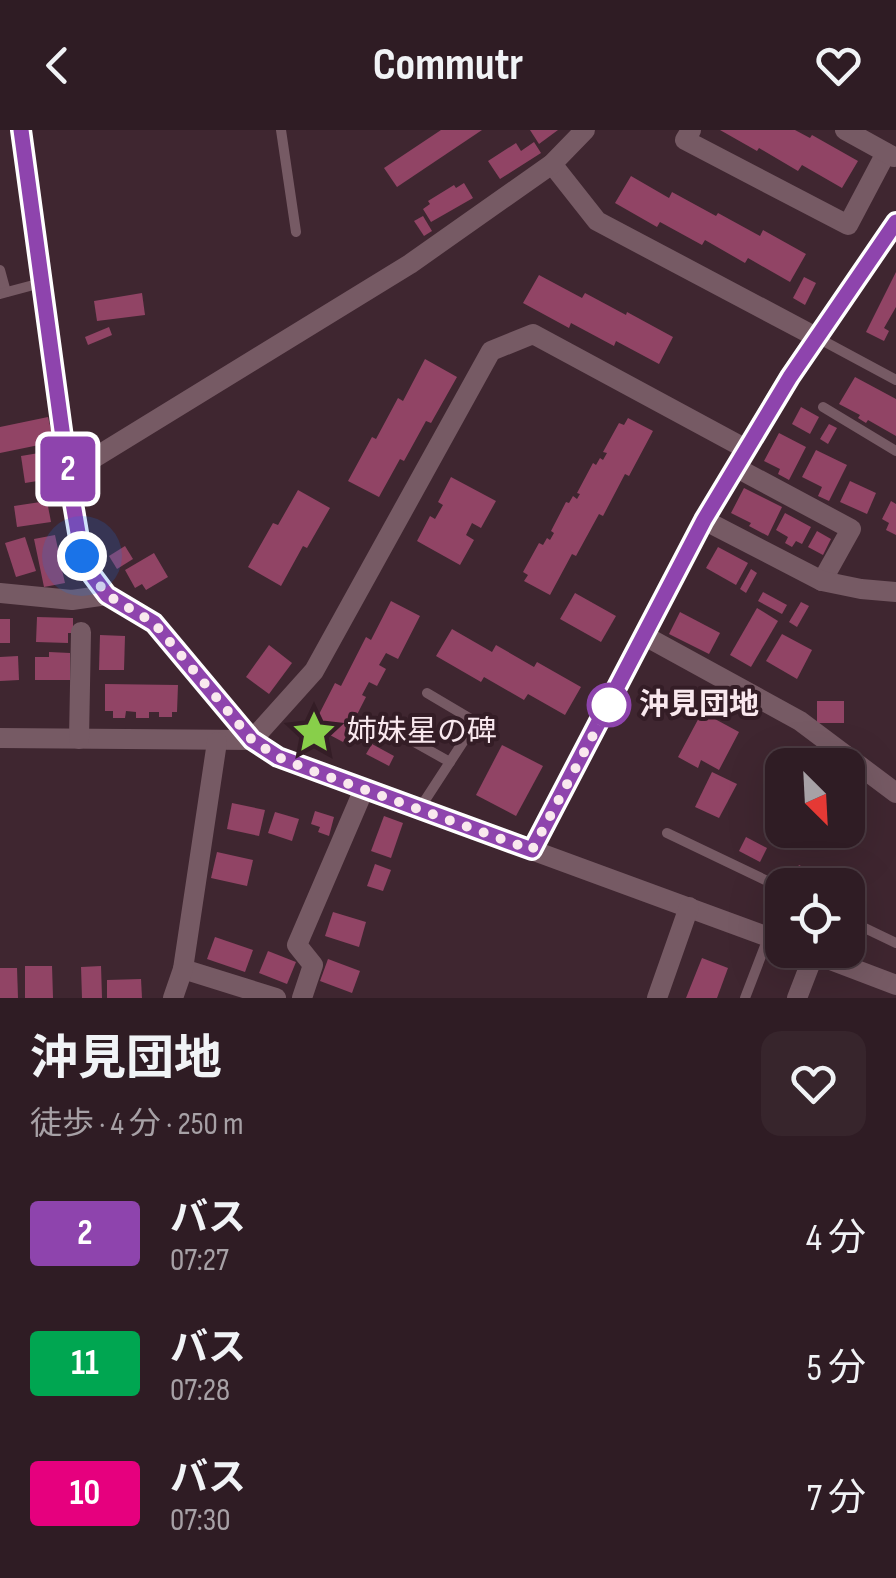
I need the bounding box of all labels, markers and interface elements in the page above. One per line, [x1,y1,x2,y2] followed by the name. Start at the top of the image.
[30,38,85,93] icon: back
[373,38,523,93] text: Commutr
[811,38,866,93] icon: heart
[36,436,100,502] line badge: 2
[60,448,76,491] text: 2
[57,531,107,581] your location
[588,684,630,726] marker: 沖見団地
[639,687,759,723] place label: 沖見団地
[290,708,338,756] place icon: 姉妹星の碑
[347,714,497,750] place label: 姉妹星の碑
[765,748,865,848] north arrow
[765,748,865,968] map controls
[765,868,865,968] button: locate
[30,1031,222,1088] text: 沖見団地
[761,1031,866,1136] button: heart
[30,1105,243,1144] text: 徒歩 · 4 分 · 250 m
[170,1196,246,1241] text: バス
[77,1212,93,1255] text: 2
[806,1216,866,1261] text: 4 分
[170,1241,229,1280] text: 07:27
[170,1326,246,1371] text: バス
[71,1342,99,1385] text: 11
[807,1346,866,1391] text: 5 分
[170,1371,230,1410] text: 07:28
[170,1456,246,1501] text: バス
[70,1472,100,1515] text: 10
[807,1476,866,1521] text: 7 分
[170,1501,231,1540] text: 07:30

